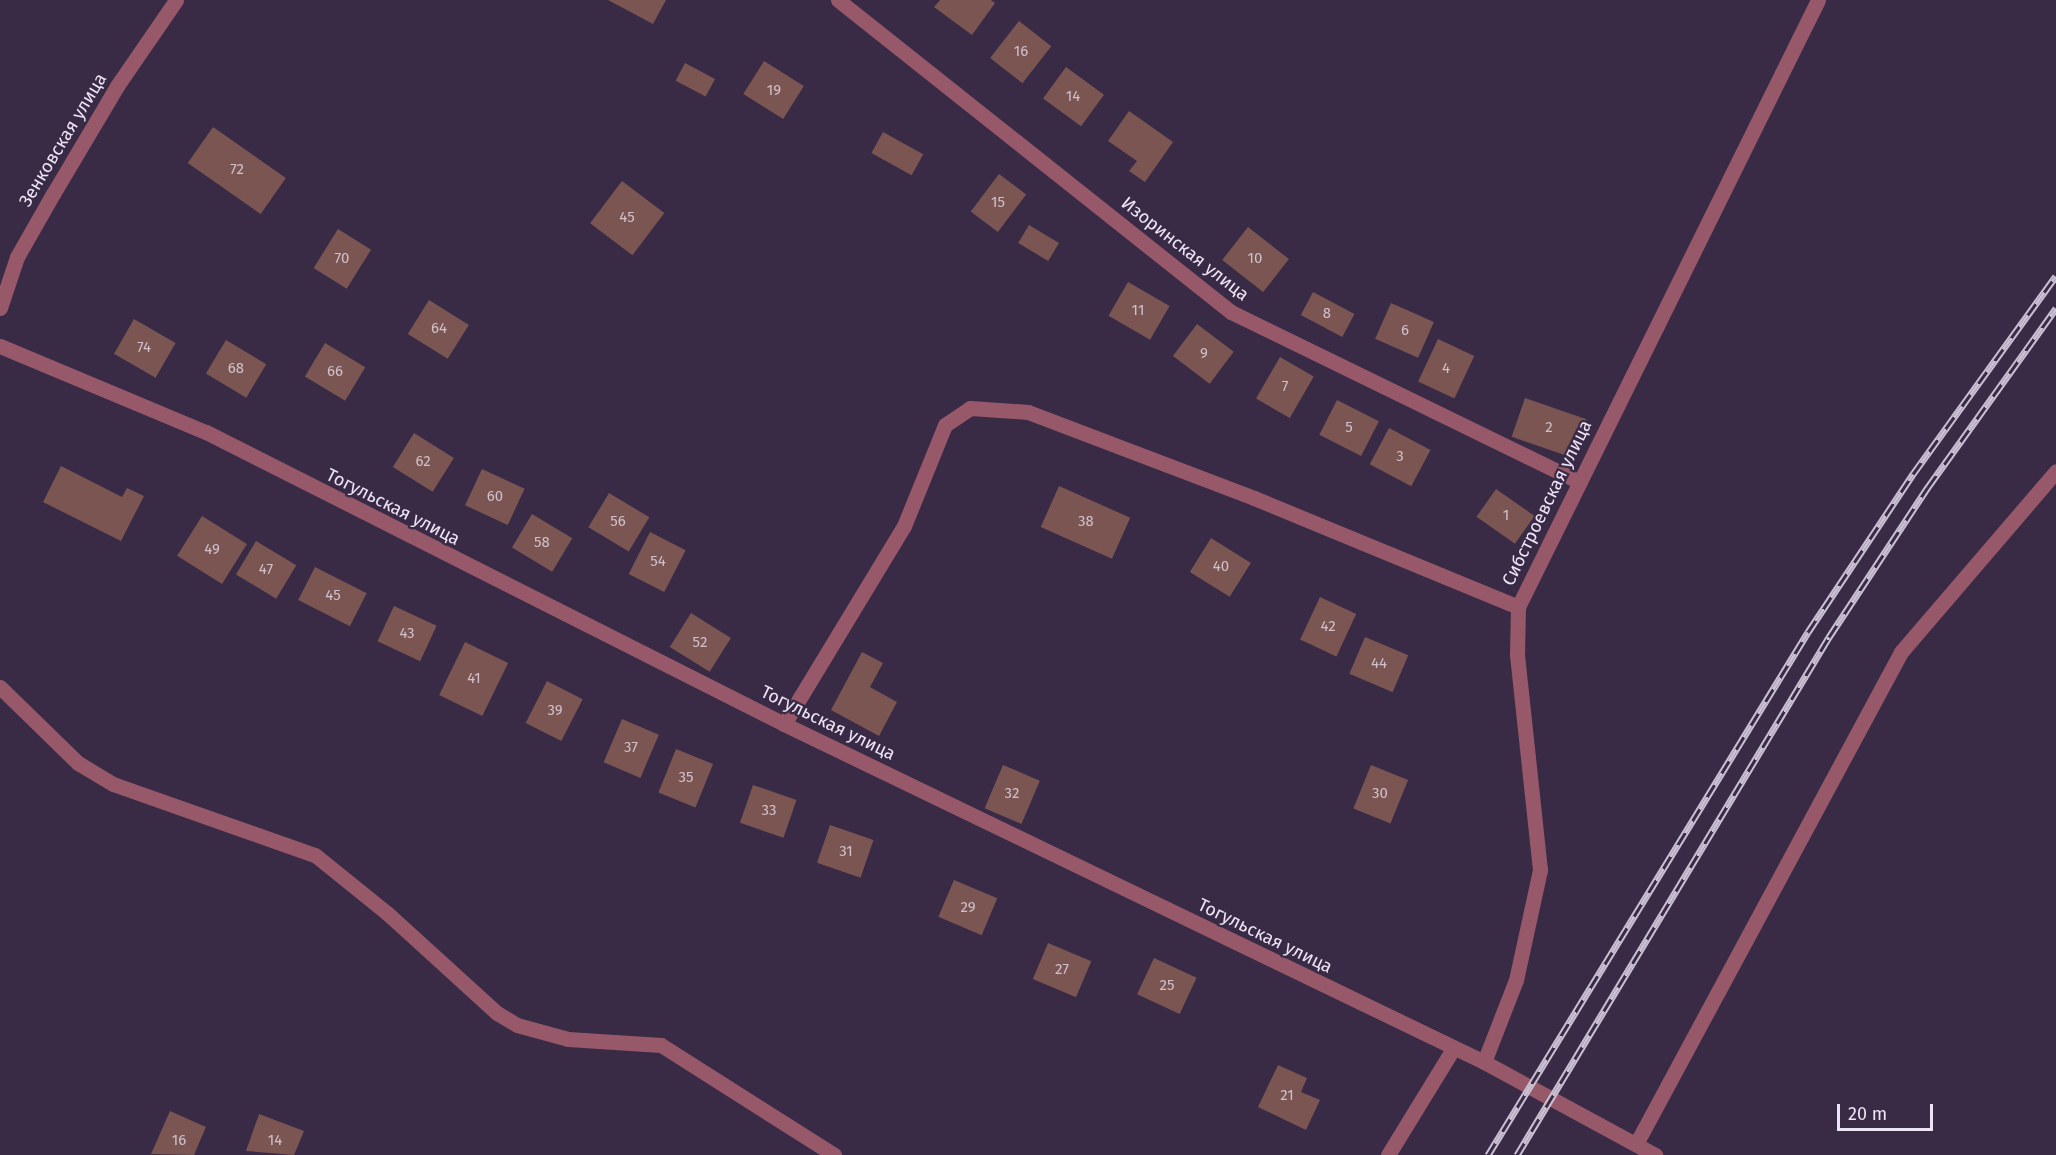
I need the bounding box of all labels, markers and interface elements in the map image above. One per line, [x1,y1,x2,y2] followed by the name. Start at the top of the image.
[1014,43,1028,61] house number: 16
[15,69,111,211] street label: Зенковская улица
[767,82,781,100] house number: 19
[1066,88,1080,106] house number: 14
[230,161,244,179] house number: 72
[1117,192,1253,306] street label: Изоринская улица
[991,194,1005,212] house number: 15
[619,209,635,227] house number: 45
[335,250,349,268] house number: 70
[1248,250,1262,268] house number: 10
[1132,302,1144,320] house number: 11
[1323,305,1331,323] house number: 8
[431,320,447,338] house number: 64
[1401,322,1409,340] house number: 6
[137,339,151,357] house number: 74
[1200,345,1208,363] house number: 9
[228,360,244,378] house number: 68
[1442,360,1450,378] house number: 4
[327,363,343,381] house number: 66
[1282,378,1288,396] house number: 7
[1498,417,1596,589] street label: Сибстроевская улица
[1345,419,1353,437] house number: 5
[1545,419,1553,437] house number: 2
[1396,448,1404,466] house number: 3
[415,453,431,471] house number: 62
[323,464,463,550] street label: Тогульская улица
[487,488,503,506] house number: 60
[1503,507,1509,525] house number: 1
[610,513,626,531] house number: 56
[1078,513,1094,531] house number: 38
[534,534,550,552] house number: 58
[204,541,220,559] house number: 49
[650,553,666,571] house number: 54
[1213,558,1229,576] house number: 40
[259,561,273,579] house number: 47
[325,587,341,605] house number: 45
[1320,618,1336,636] house number: 42
[399,625,415,643] house number: 43
[693,634,707,652] house number: 52
[1371,655,1387,673] house number: 44
[467,670,481,688] house number: 41
[757,681,899,765] street label: Тогульская улица
[547,702,563,720] house number: 39
[624,739,638,757] house number: 37
[679,769,693,787] house number: 35
[1005,785,1019,803] house number: 32
[1372,785,1388,803] house number: 30
[762,802,776,820] house number: 33
[839,843,853,861] house number: 31
[1194,894,1336,978] street label: Тогульская улица
[960,899,976,917] house number: 29
[1055,961,1069,979] house number: 27
[1160,977,1174,995] house number: 25
[1280,1087,1294,1105] house number: 21
[1840,1092,1936,1130] scale bar
[1848,1103,1887,1125] text: 20 m
[172,1132,186,1150] house number: 16
[268,1132,282,1150] house number: 14

